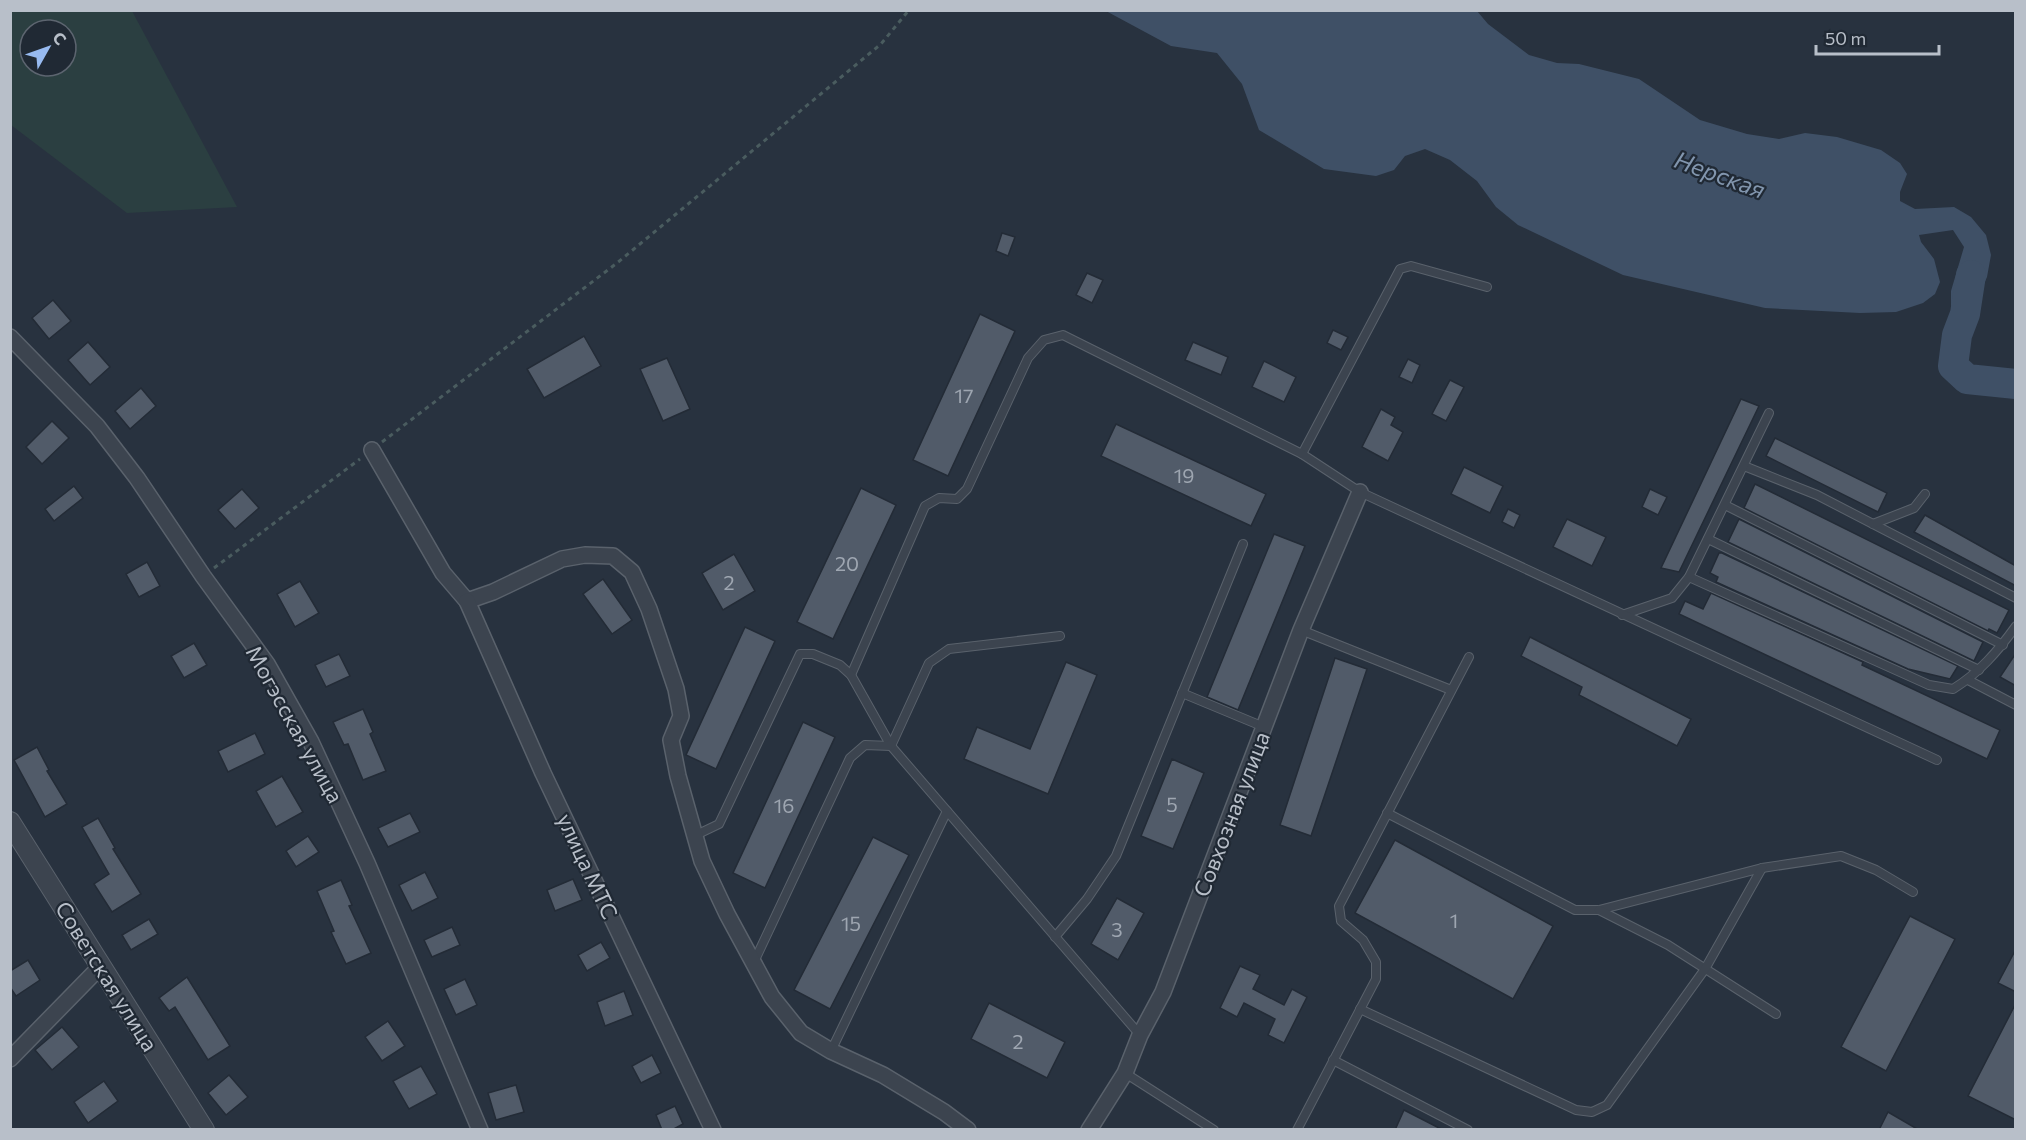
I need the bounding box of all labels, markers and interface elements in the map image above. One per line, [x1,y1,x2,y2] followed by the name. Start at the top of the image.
[18,18,78,78] north arrow
[1816,18,1939,56] scale bar
[1825,27,1866,49] text: 50 m
[49,28,71,48] text: С
[1671,144,1769,204] water label: Нерская
[954,383,974,407] house number: 17
[1174,463,1194,487] house number: 19
[835,551,859,575] house number: 20
[723,570,735,594] house number: 2
[241,641,349,807] street label: Могэсская улица
[1187,728,1275,900] street label: Совхозная улица
[1166,792,1178,816] house number: 5
[774,793,794,817] house number: 16
[552,809,624,923] street label: улица МТС
[50,896,164,1056] street label: Советская улица
[1450,908,1458,932] house number: 1
[841,911,861,935] house number: 15
[1111,917,1123,941] house number: 3
[1012,1029,1024,1053] house number: 2

